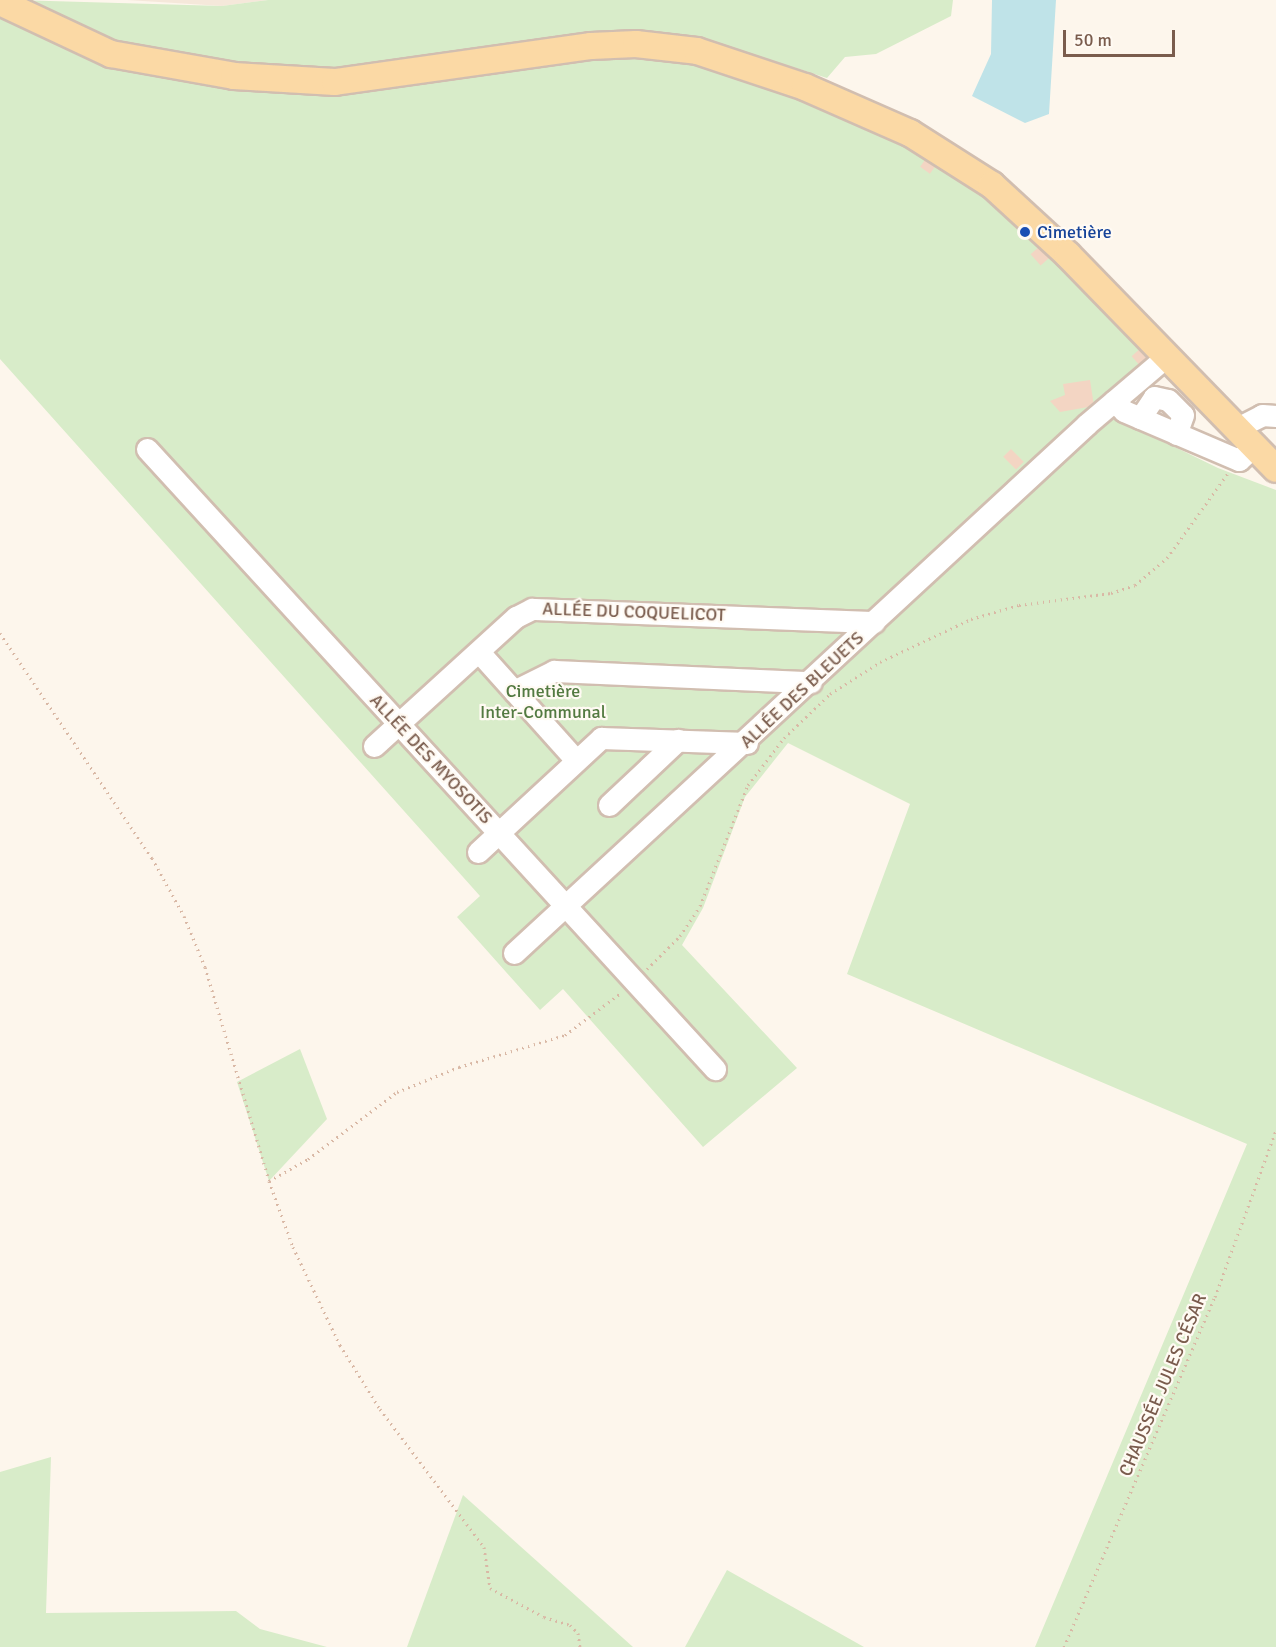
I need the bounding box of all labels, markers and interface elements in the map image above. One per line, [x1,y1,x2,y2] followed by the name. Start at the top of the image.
[1066,18,1178,56] scale bar
[1074,29,1112,51] text: 50 m
[1037,221,1112,243] place label: Cimetière
[1018,225,1032,239] marker: Cimetière
[542,598,726,626] street label: ALLÉE DU COQUELICOT
[736,627,868,753] street label: ALLÉE DES BLEUETS
[480,681,606,724] park label: Cimetière Inter-Communal
[365,690,497,828] street label: ALLÉE DES MYOSOTIS
[1115,1290,1211,1480] street label: CHAUSSÉE JULES CÉSAR

